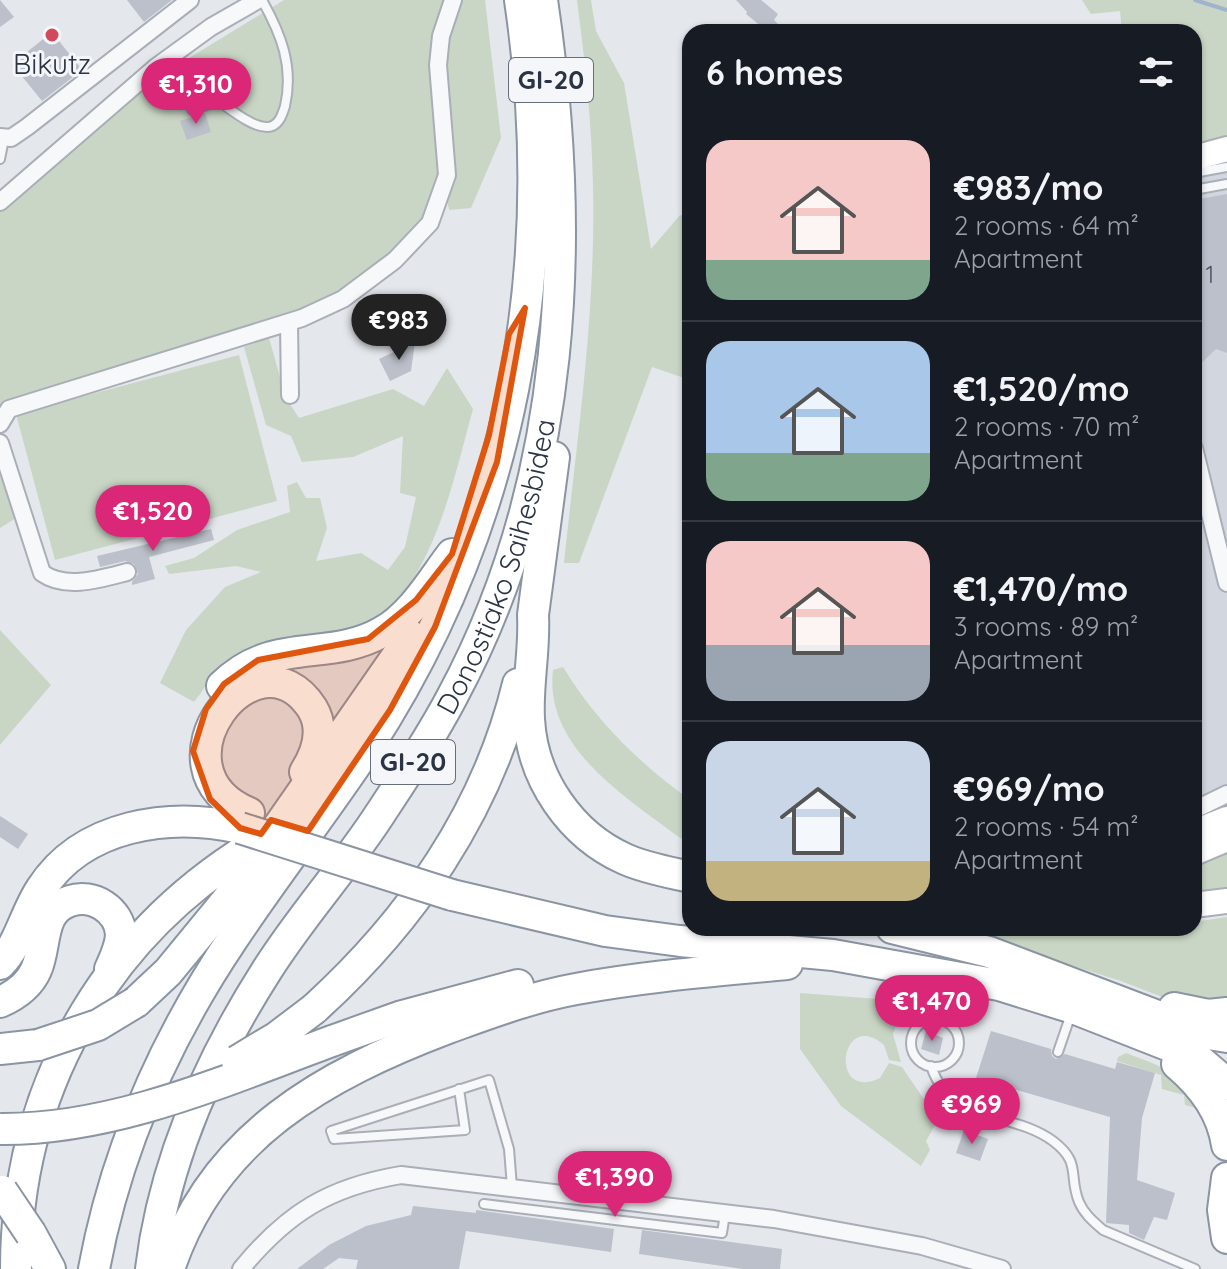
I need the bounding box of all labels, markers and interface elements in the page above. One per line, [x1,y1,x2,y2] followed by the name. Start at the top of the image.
[43,26,61,44] marker: Bikutz
[13,46,91,81] place label: Bikutz
[1134,50,1178,94] icon: filters
[706,51,843,94] text: 6 homes
[131,58,261,126] pin: €1,310
[509,58,593,102] road number: GI-20
[159,67,233,100] text: €1,310
[954,166,1103,209] text: €983/mo
[770,172,866,268] icon: home
[954,209,1139,242] text: 2 rooms · 64 m²
[954,242,1083,275] text: Apartment
[1206,259,1214,289] house number: 1
[352,294,446,362] pin: €983
[369,303,429,336] text: €983
[954,367,1130,410] text: €1,520/mo
[770,373,866,469] icon: home
[954,410,1139,443] text: 2 rooms · 70 m²
[428,416,562,720] street label: Donostiako Saihesbidea
[954,443,1083,476] text: Apartment
[88,485,218,553] pin: €1,520
[113,494,193,527] text: €1,520
[954,567,1128,610] text: €1,470/mo
[770,573,866,669] icon: home
[954,610,1138,643] text: 3 rooms · 89 m²
[954,643,1083,676] text: Apartment
[371,740,455,784] road number: GI-20
[954,767,1105,810] text: €969/mo
[770,773,866,869] icon: home
[954,810,1138,843] text: 2 rooms · 54 m²
[954,843,1083,876] text: Apartment
[867,975,997,1043] pin: €1,470
[893,984,971,1017] text: €1,470
[925,1078,1019,1146] pin: €969
[942,1087,1002,1120] text: €969
[550,1151,680,1219] pin: €1,390
[576,1160,654,1193] text: €1,390

